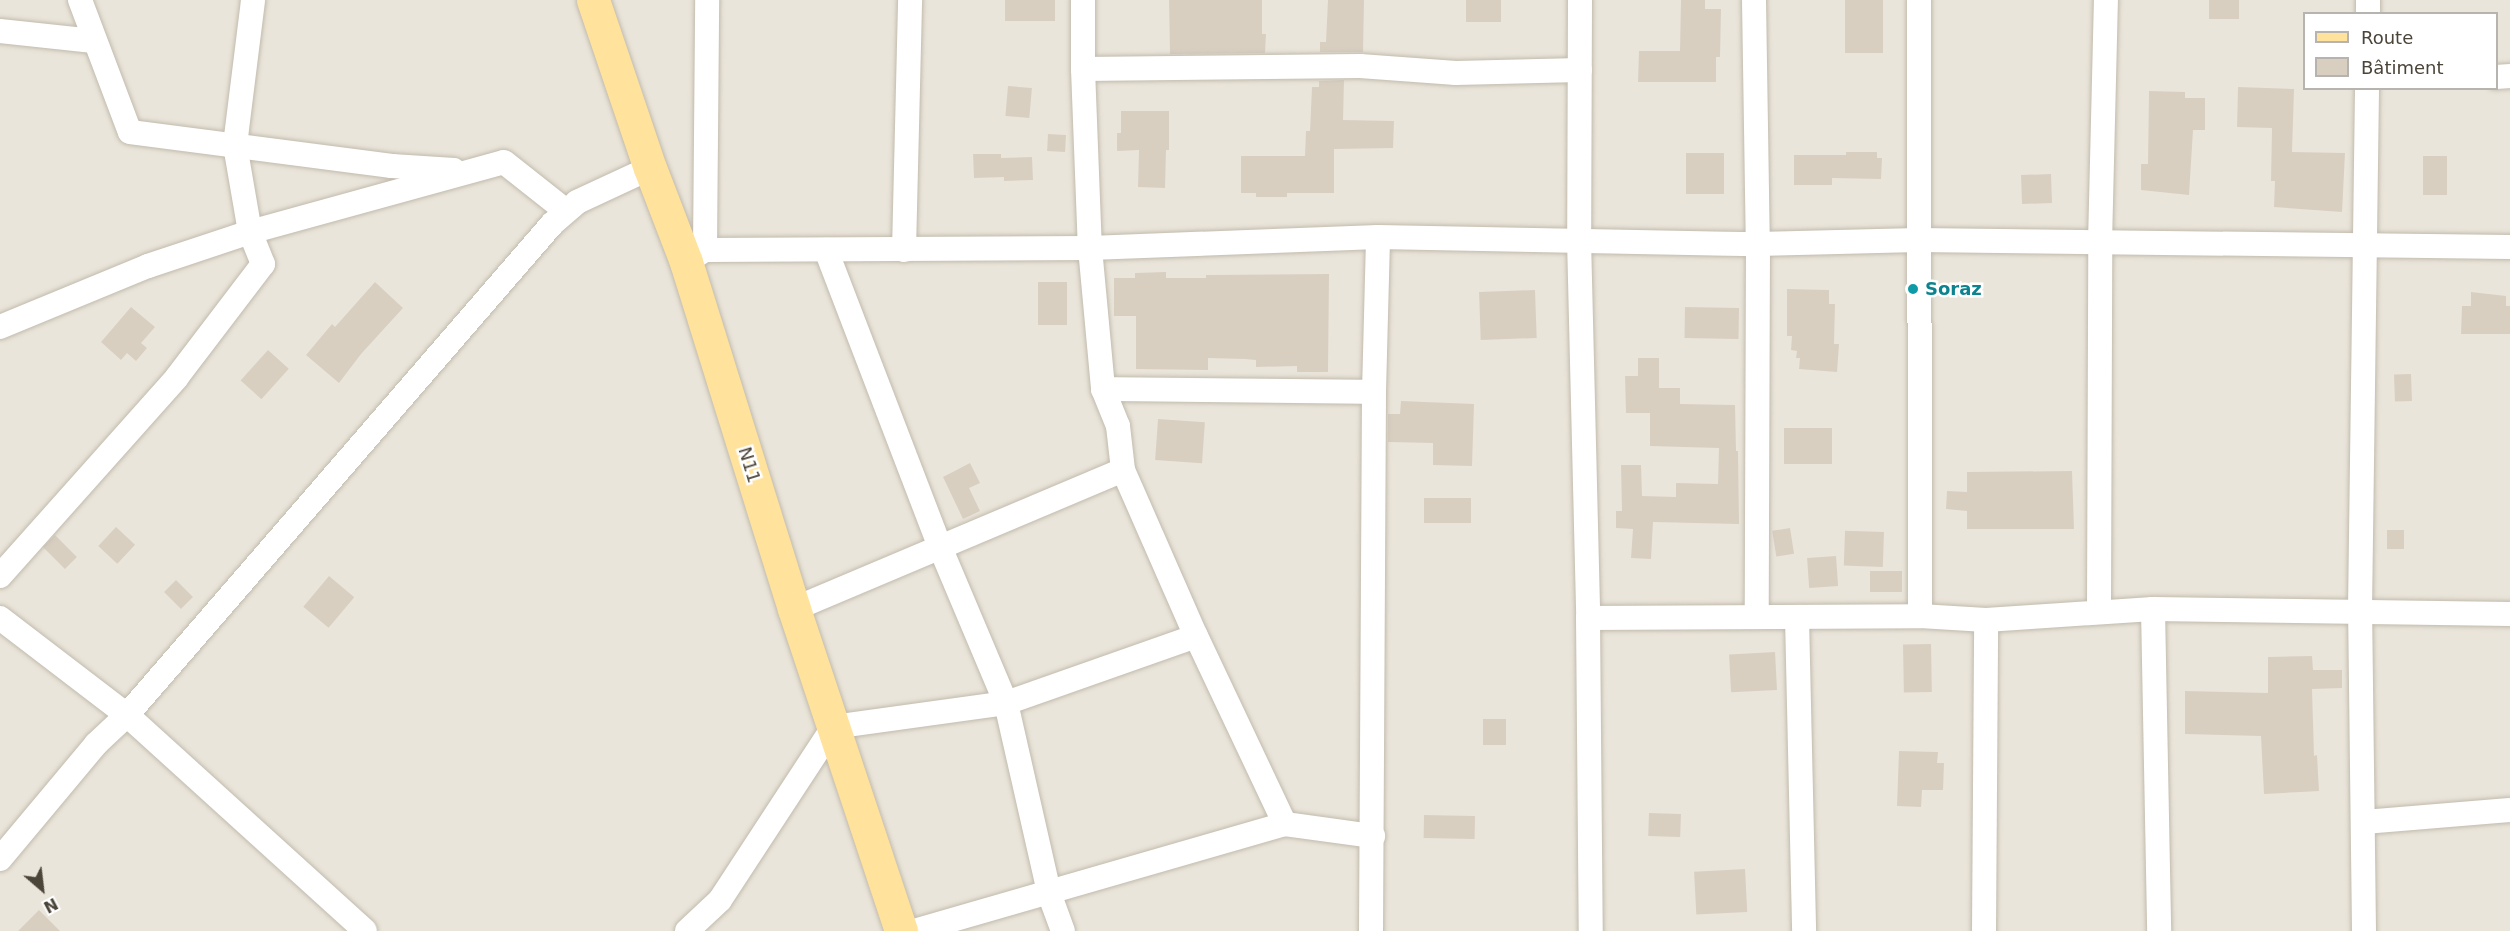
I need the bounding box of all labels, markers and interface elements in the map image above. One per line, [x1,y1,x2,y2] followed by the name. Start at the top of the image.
[2303,12,2498,90] legend
[2361,27,2413,48] text: Route
[2361,57,2444,78] text: Bâtiment
[1925,278,1982,300] place label: Soraz
[1906,282,1920,296] marker: Soraz
[733,444,765,486] street label: N11
[12,859,72,919] north arrow
[40,894,61,917] text: N

